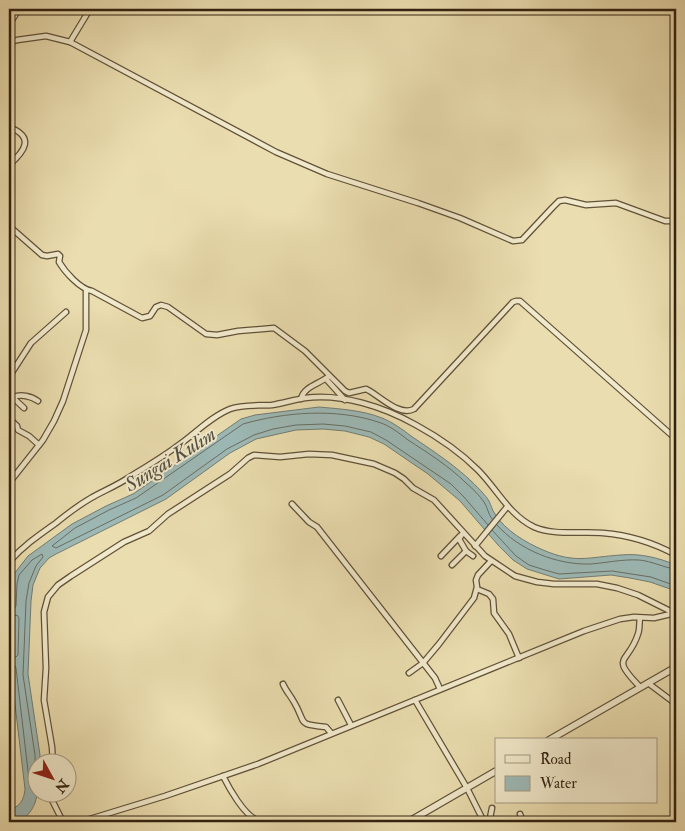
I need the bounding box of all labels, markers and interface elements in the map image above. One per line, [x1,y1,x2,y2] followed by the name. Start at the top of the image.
[119,422,221,498] water label: Sungai Kulim
[495,738,658,804] legend
[540,750,572,769] text: Road
[28,754,78,804] north arrow
[539,774,577,793] text: Water
[51,775,73,797] text: N

